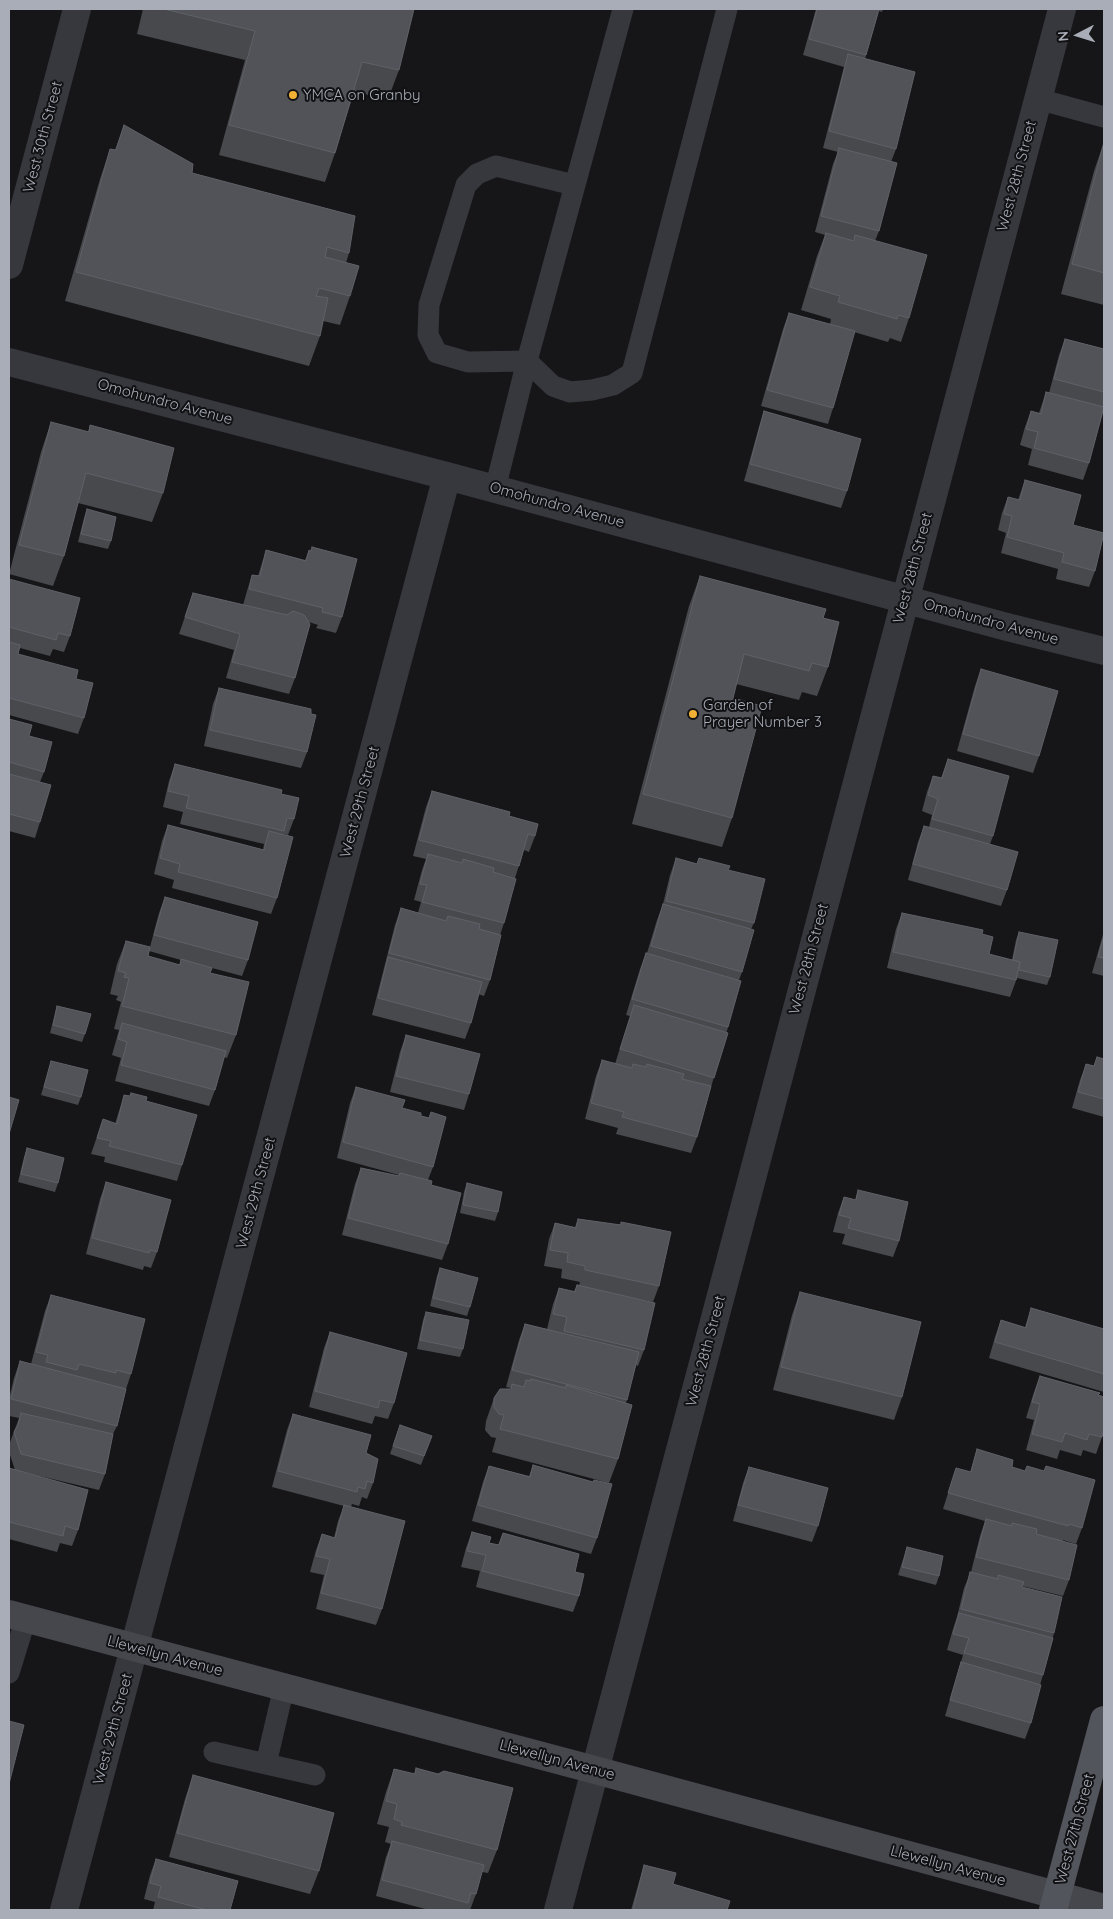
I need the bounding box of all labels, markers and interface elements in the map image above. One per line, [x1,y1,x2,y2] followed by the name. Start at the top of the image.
[1053,10,1103,60] north arrow
[1054,30,1072,42] text: N
[19,79,67,195] street label: West 30th Street
[303,86,421,104] place label: YMCA on Granby
[287,89,299,101] marker: YMCA on Granby
[994,119,1040,233] street label: West 28th Street
[96,375,234,429] street label: Omohundro Avenue
[488,478,626,532] street label: Omohundro Avenue
[890,511,936,625] street label: West 28th Street
[922,595,1060,649] street label: Omohundro Avenue
[703,696,822,731] place label: Garden of Prayer Number 3
[687,708,699,720] marker: Garden of Prayer Number 3
[337,744,383,860] street label: West 29th Street
[786,902,832,1016] street label: West 28th Street
[233,1135,279,1251] street label: West 29th Street
[683,1294,729,1408] street label: West 28th Street
[105,1632,225,1680] street label: Llewellyn Avenue
[90,1671,136,1787] street label: West 29th Street
[497,1736,617,1784] street label: Llewellyn Avenue
[1052,1772,1098,1886] street label: West 27th Street
[888,1842,1008,1890] street label: Llewellyn Avenue

